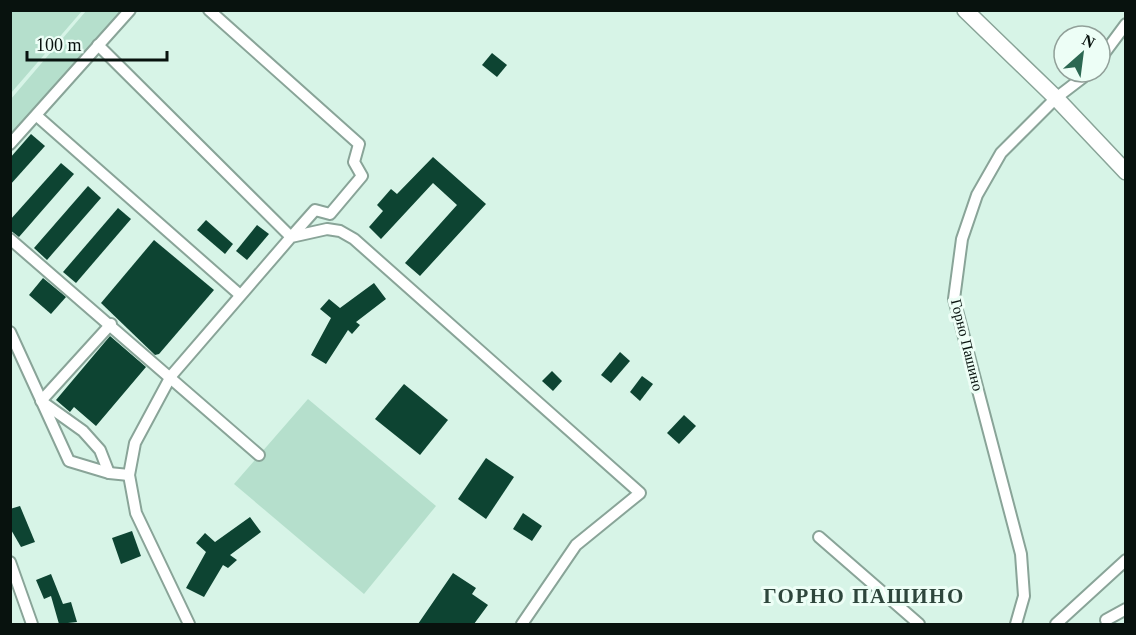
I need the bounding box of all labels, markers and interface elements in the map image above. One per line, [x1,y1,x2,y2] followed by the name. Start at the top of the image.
[27,24,166,62] scale bar
[1052,24,1112,84] north arrow
[1080,31,1098,52] text: N
[36,35,82,55] text: 100 m
[948,297,986,393] street label: Горно Пашино
[763,584,965,608] district label: ГОРНО ПАШИНО

